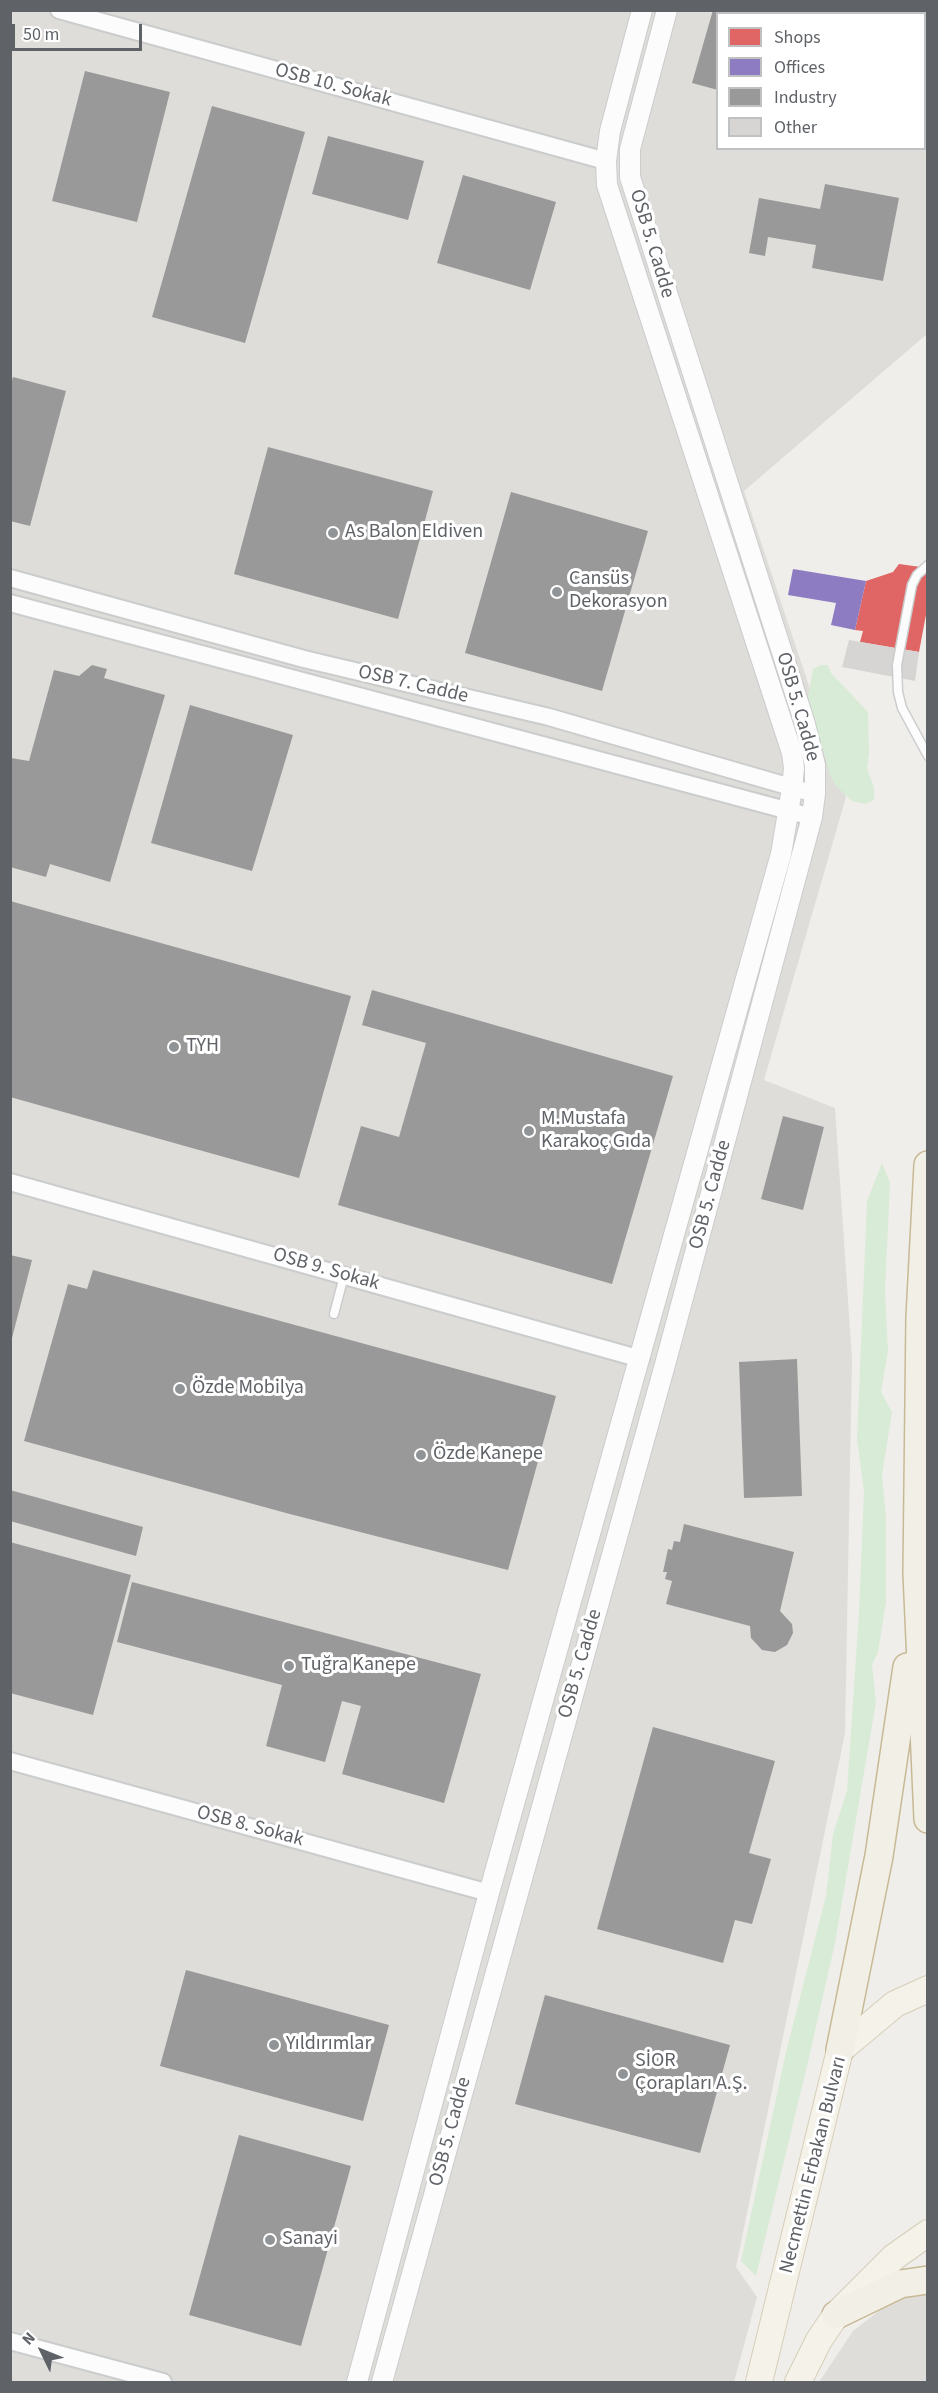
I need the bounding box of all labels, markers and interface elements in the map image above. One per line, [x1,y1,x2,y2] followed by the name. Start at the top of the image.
[15,12,146,50] scale bar
[716,12,926,150] legend
[23,22,59,47] text: 50 m
[774,25,821,50] text: Shops
[774,55,825,80] text: Offices
[272,59,394,113] street label: OSB 10. Sokak
[774,85,837,110] text: Industry
[774,115,817,140] text: Other
[623,187,679,301] street label: OSB 5. Cadde
[345,521,483,545] place label: As Balon Eldiven
[326,526,340,540] marker: As Balon Eldiven
[569,568,668,615] place label: Cansüs Dekorasyon
[550,585,564,599] marker: Cansüs Dekorasyon
[770,650,824,764] street label: OSB 5. Cadde
[356,661,470,709] street label: OSB 7. Cadde
[186,1035,219,1059] place label: TYH
[167,1040,181,1054] marker: TYH
[541,1108,651,1155] place label: M.Mustafa Karakoç Gıda
[522,1124,536,1138] marker: M.Mustafa Karakoç Gıda
[685,1138,737,1252] street label: OSB 5. Cadde
[270,1243,382,1297] street label: OSB 9. Sokak
[192,1377,304,1401] place label: Özde Mobilya
[173,1382,187,1396] marker: Özde Mobilya
[433,1443,543,1467] place label: Özde Kanepe
[414,1448,428,1462] marker: Özde Kanepe
[554,1607,608,1721] street label: OSB 5. Cadde
[301,1654,416,1678] place label: Tuğra Kanepe
[282,1659,296,1673] marker: Tuğra Kanepe
[194,1801,306,1853] street label: OSB 8. Sokak
[286,2033,371,2057] place label: Yıldırımlar
[267,2038,281,2052] marker: Yıldırımlar
[635,2050,747,2097] place label: SİOR Çorapları A.Ş.
[775,2054,853,2276] street label: Necmettin Erbakan Bulvarı
[616,2067,630,2081] marker: SİOR Çorapları A.Ş.
[425,2075,477,2189] street label: OSB 5. Cadde
[282,2228,338,2252] place label: Sanayi
[263,2233,277,2247] marker: Sanayi
[12,2321,72,2381] north arrow
[17,2327,41,2350] text: N

